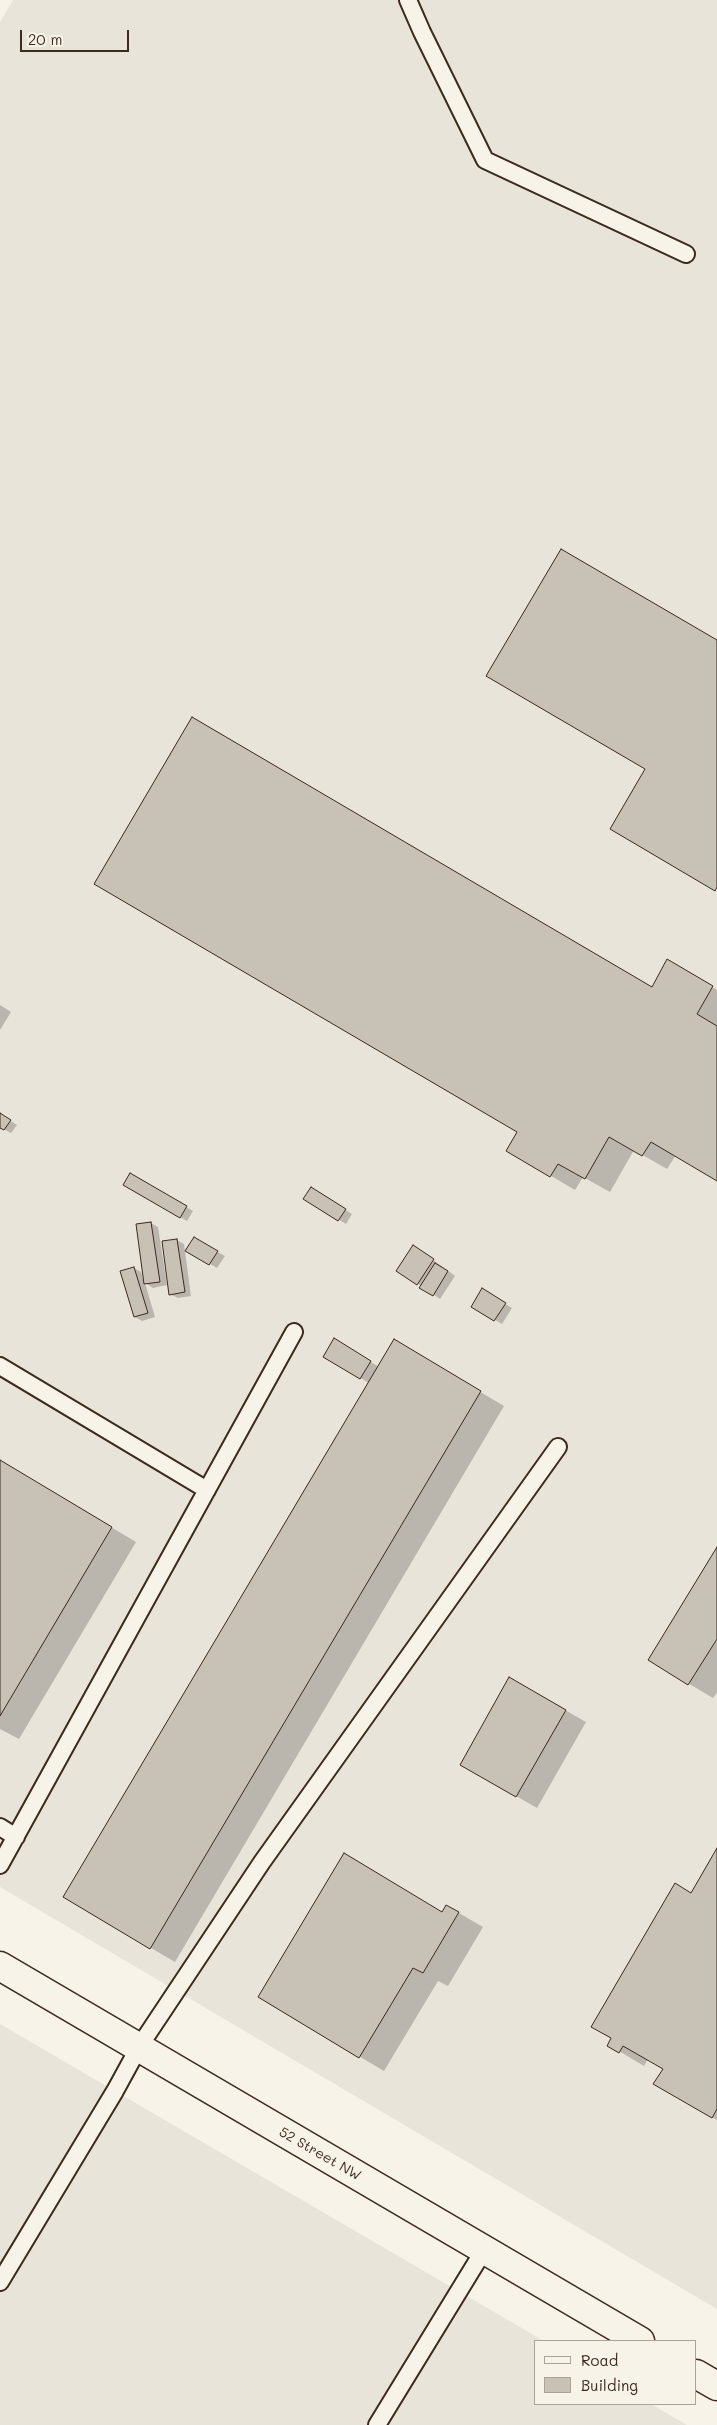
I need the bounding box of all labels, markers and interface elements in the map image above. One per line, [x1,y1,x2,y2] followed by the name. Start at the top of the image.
[22,20,131,52] scale bar
[28,29,62,49] text: 20 m
[276,2124,364,2184] street label: 52 Street NW
[534,2340,697,2405] legend
[581,2350,618,2370] text: Road
[581,2375,638,2395] text: Building

